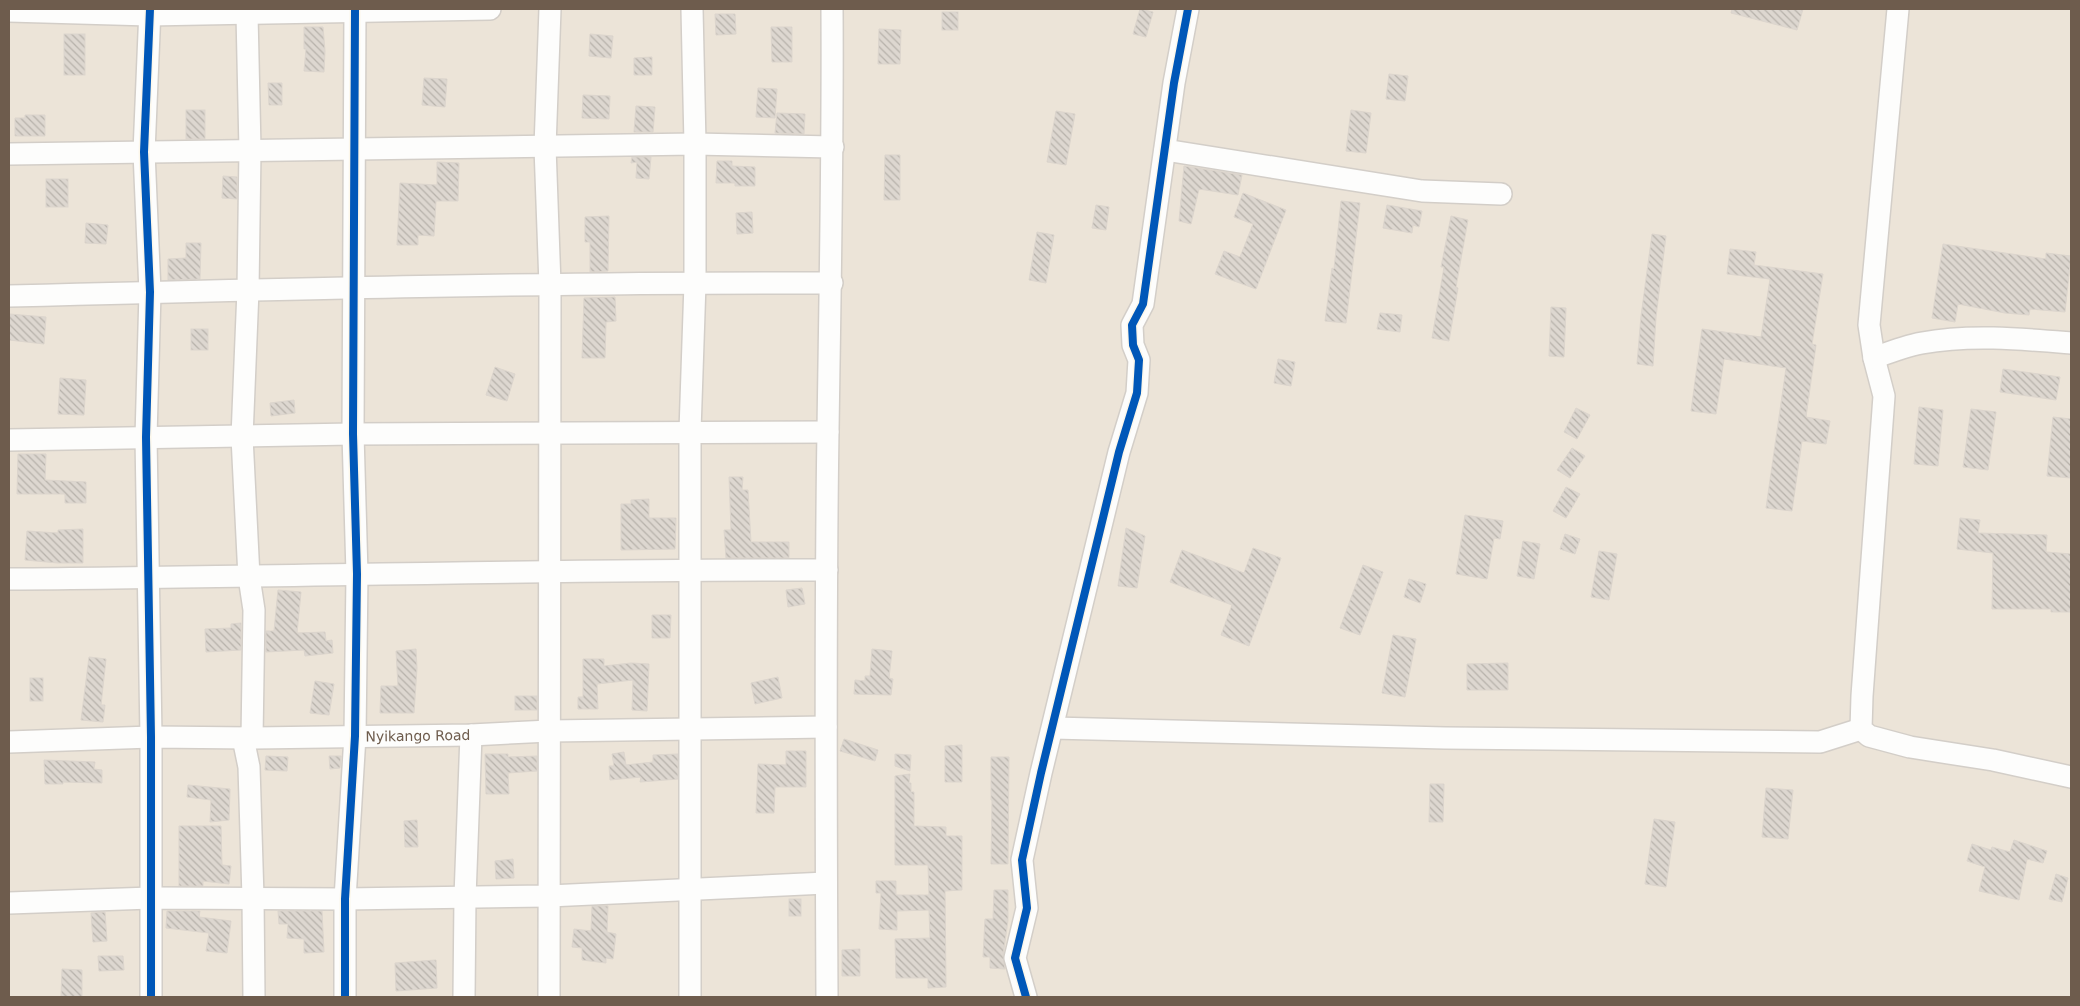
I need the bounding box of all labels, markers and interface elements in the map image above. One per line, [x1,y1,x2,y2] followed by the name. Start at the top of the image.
[365,727,471,744] street label: Nyikango Road

